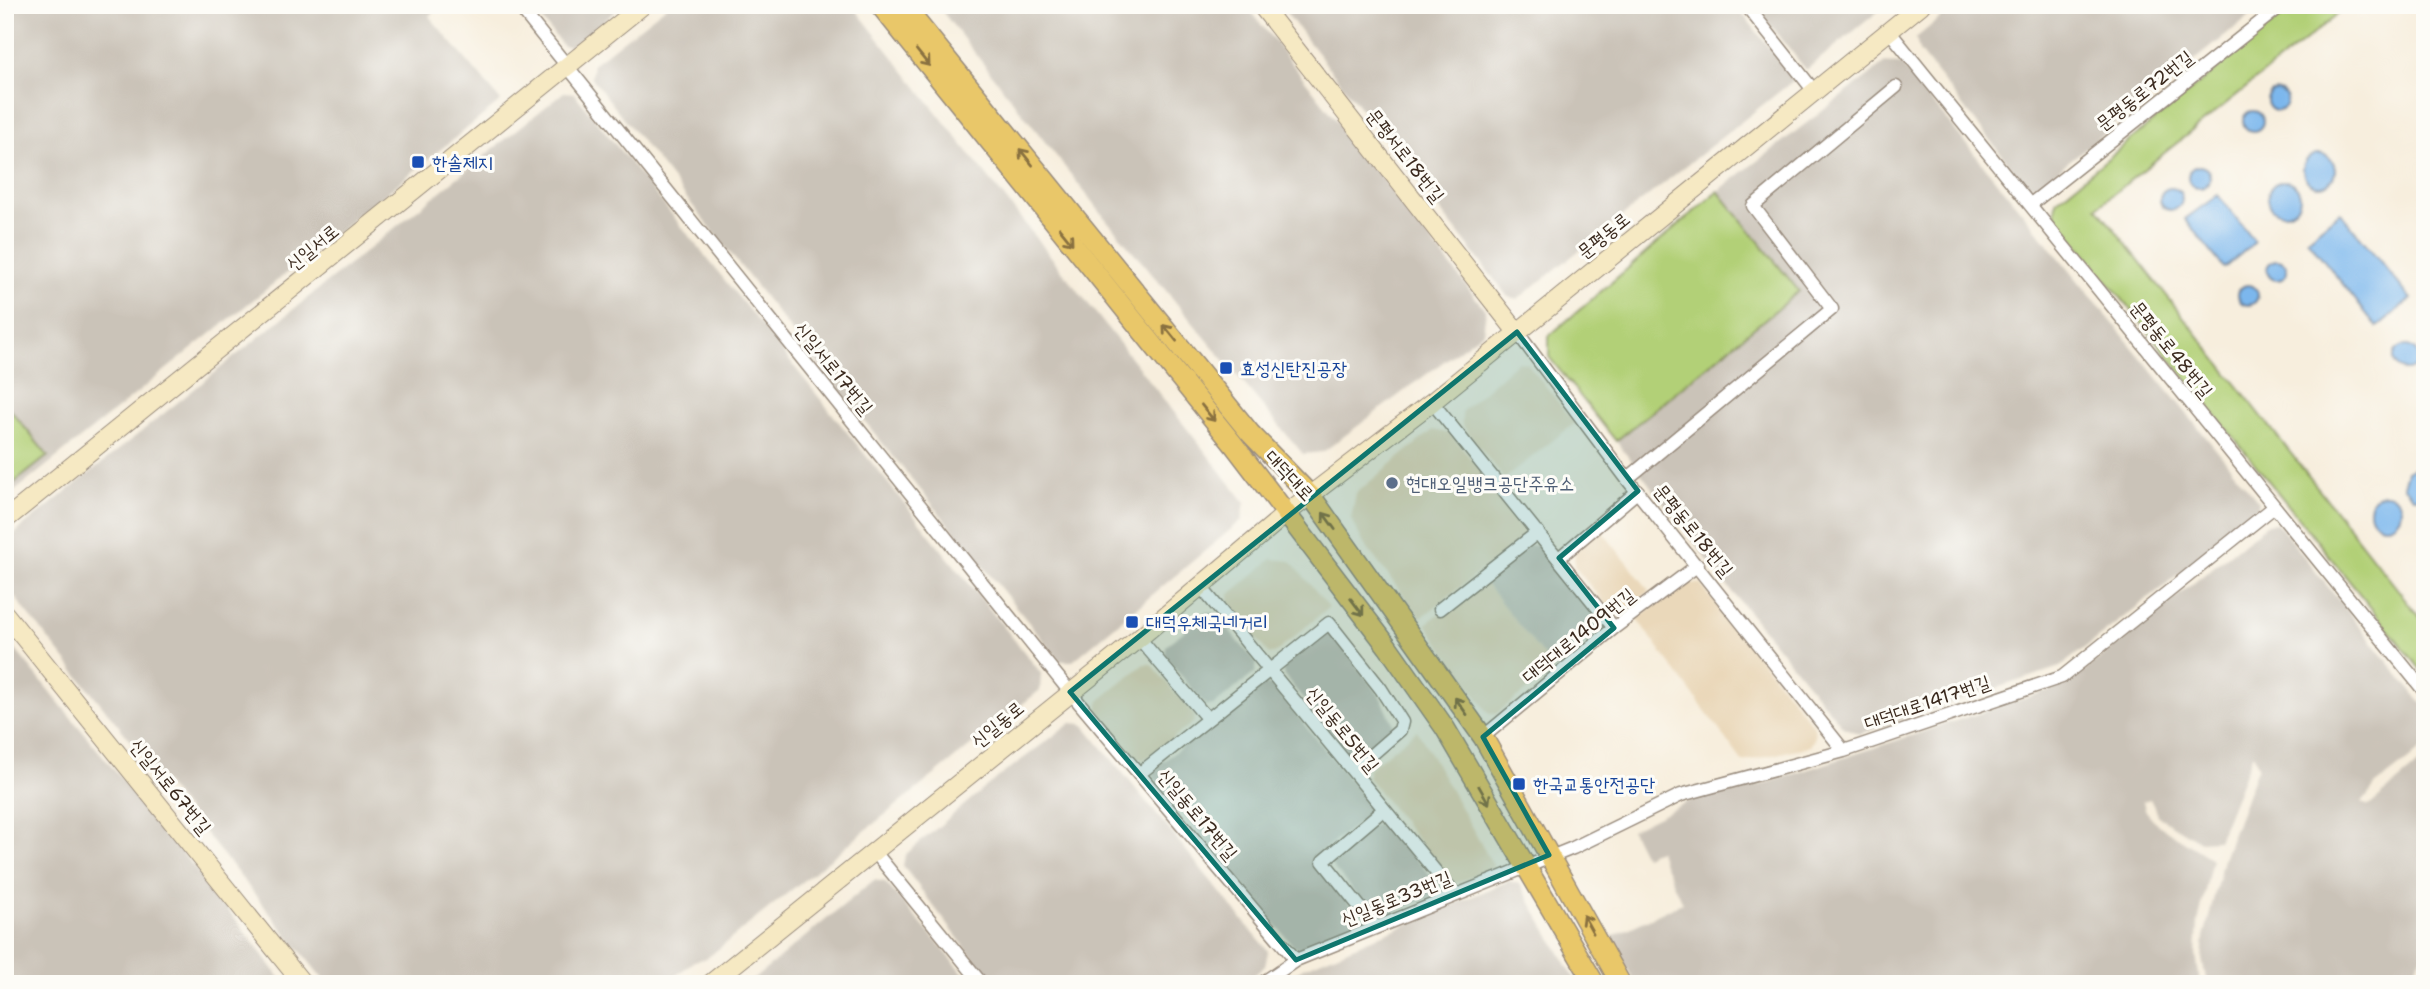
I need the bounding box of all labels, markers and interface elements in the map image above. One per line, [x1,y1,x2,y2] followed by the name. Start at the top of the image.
[2091,45,2198,136] street label: 문평동로72번길
[916,49,931,67] one-way arrow
[1361,103,1450,207] street label: 문평서로18번길
[1019,148,1034,166] one-way arrow
[432,150,493,175] place label: 한솔제지
[410,154,426,170] marker: 한솔제지
[1572,206,1635,264] street label: 문평동로
[281,218,344,276] street label: 신일서로
[1058,226,1074,244] one-way arrow
[2125,296,2218,403] street label: 문평동로48번길
[789,317,879,420] street label: 신일서로17번길
[1162,325,1178,343] one-way arrow
[1240,356,1347,381] place label: 효성신탄진공장
[1218,360,1234,376] marker: 효성신탄진공장
[1201,403,1216,421] one-way arrow
[1260,444,1320,506] street label: 대덕대로
[1406,471,1574,496] place label: 현대오일뱅크공단주유소
[1384,475,1400,491] marker: 현대오일뱅크공단주유소
[1648,479,1739,582] street label: 문평동로18번길
[1322,512,1337,531] one-way arrow
[1517,582,1640,689] street label: 대덕대로1409번길
[1350,597,1365,615] one-way arrow
[1146,610,1268,635] place label: 대덕우체국네거리
[1124,614,1140,630] marker: 대덕우체국네거리
[1861,669,1993,736] street label: 대덕대로1417번길
[1300,681,1385,777] street label: 신일동로5번길
[966,695,1029,753] street label: 신일동로
[1454,697,1469,716] one-way arrow
[124,733,217,839] street label: 신일서로67번길
[1152,763,1243,865] street label: 신일동로17번길
[1533,772,1655,797] place label: 한국교통안전공단
[1511,776,1527,792] marker: 한국교통안전공단
[1477,785,1491,805] one-way arrow
[1337,865,1455,932] street label: 신일동로33번길
[1581,915,1595,935] one-way arrow

